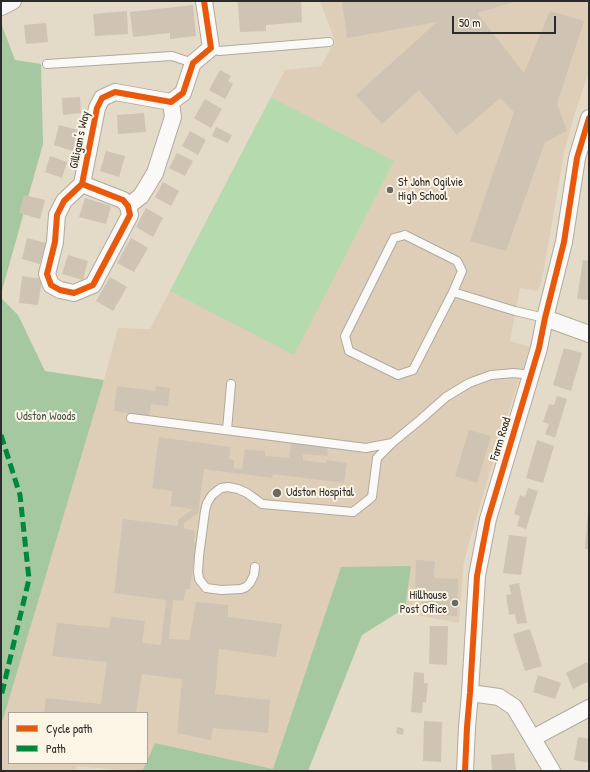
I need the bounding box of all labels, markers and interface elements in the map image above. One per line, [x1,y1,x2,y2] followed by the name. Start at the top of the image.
[454,8,558,34] scale bar
[459,14,480,31] text: 50 m
[67,110,93,170] street label: Gilligan's Way
[398,176,463,204] place label: St John Ogilvie High School
[385,185,395,195] marker: St John Ogilvie High School
[16,410,76,424] park label: Udston Woods
[488,416,514,462] street label: Farm Road
[286,486,354,500] place label: Udston Hospital
[271,487,283,499] marker: Udston Hospital
[400,589,447,617] place label: Hillhouse Post Office
[450,598,460,608] marker: Hillhouse Post Office
[8,712,148,764] legend
[46,720,92,737] text: Cycle path
[46,740,66,757] text: Path

